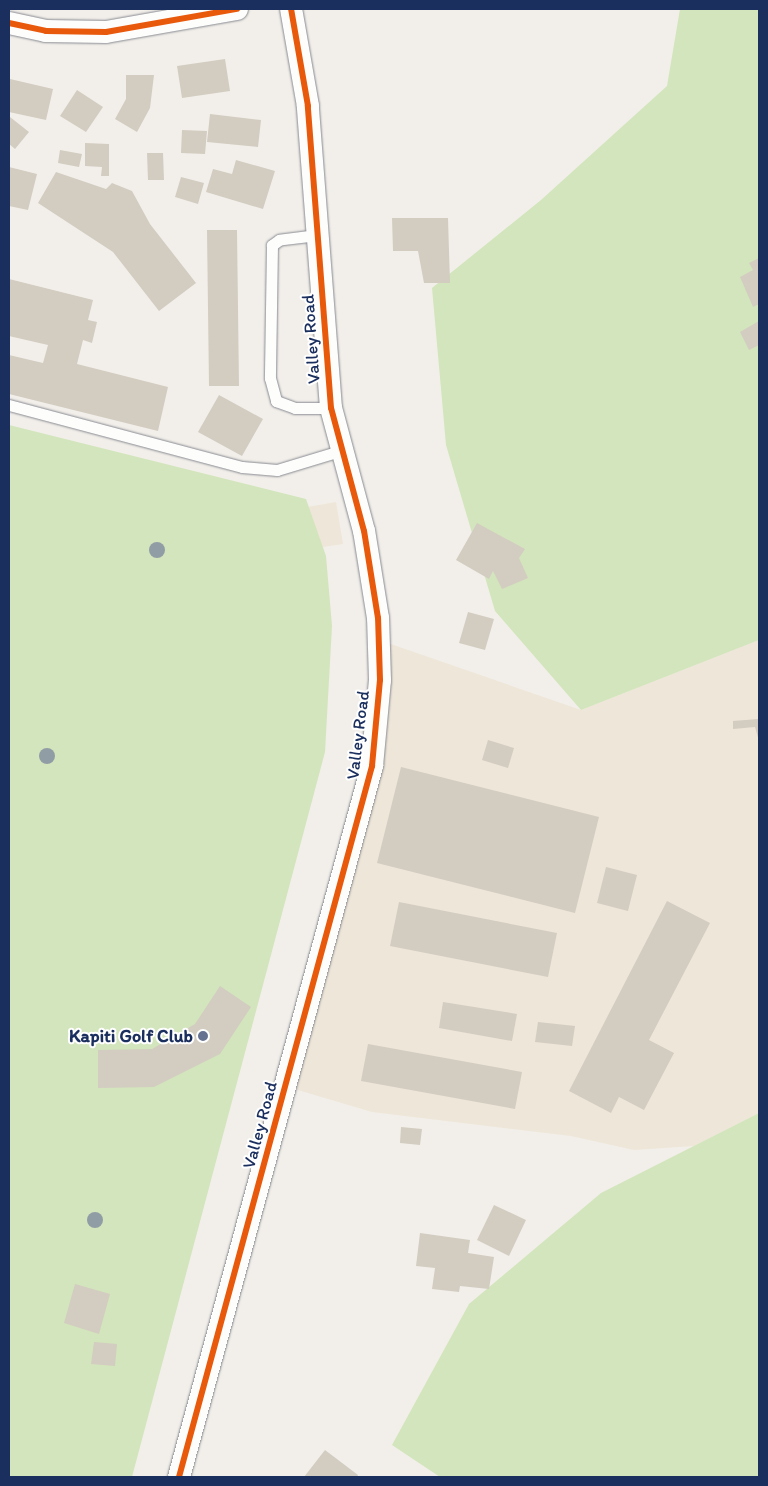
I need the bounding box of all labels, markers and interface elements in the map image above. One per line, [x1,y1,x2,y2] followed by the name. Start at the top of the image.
[297,294,325,384] street label: Valley Road
[342,689,374,781] street label: Valley Road
[69,1025,193,1047] place label: Kapiti Golf Club
[197,1030,209,1042] marker: Kapiti Golf Club
[238,1079,282,1171] street label: Valley Road

